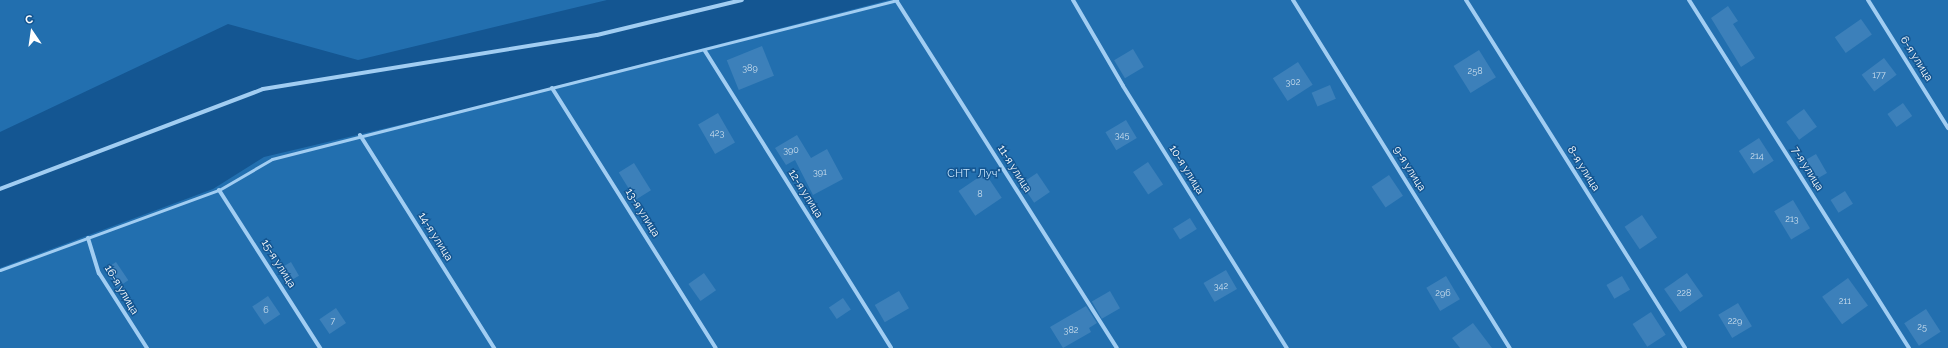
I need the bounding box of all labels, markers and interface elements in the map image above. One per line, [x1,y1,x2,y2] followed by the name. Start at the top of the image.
[12,12,52,52] north arrow
[24,13,34,27] text: С
[1897,34,1935,84] street label: 6-я улица
[742,63,758,73] house number: 389
[1468,66,1482,76] house number: 258
[1872,70,1886,80] house number: 177
[1285,77,1301,87] house number: 302
[710,128,724,138] house number: 423
[1115,130,1129,140] house number: 345
[994,143,1034,195] street label: 11-я улица
[1166,143,1206,197] street label: 10-я улица
[1390,144,1428,194] street label: 9-я улица
[1564,144,1602,194] street label: 8-я улица
[1788,144,1826,194] street label: 7-я улица
[783,145,799,155] house number: 390
[1750,151,1764,161] house number: 214
[785,167,825,221] street label: 12-я улица
[813,167,827,177] house number: 391
[947,167,1001,181] park label: СНТ " Луч"
[622,186,662,240] street label: 13-я улица
[977,189,983,199] house number: 8
[415,210,455,264] street label: 14-я улица
[1785,214,1799,224] house number: 213
[258,237,298,291] street label: 15-я улица
[101,263,141,317] street label: 16-я улица
[1214,281,1228,291] house number: 342
[1435,288,1451,298] house number: 296
[1677,288,1691,298] house number: 228
[1839,296,1851,306] house number: 211
[263,305,269,315] house number: 6
[331,316,335,326] house number: 7
[1728,316,1742,326] house number: 229
[1917,322,1927,332] house number: 25
[1064,325,1078,335] house number: 382

